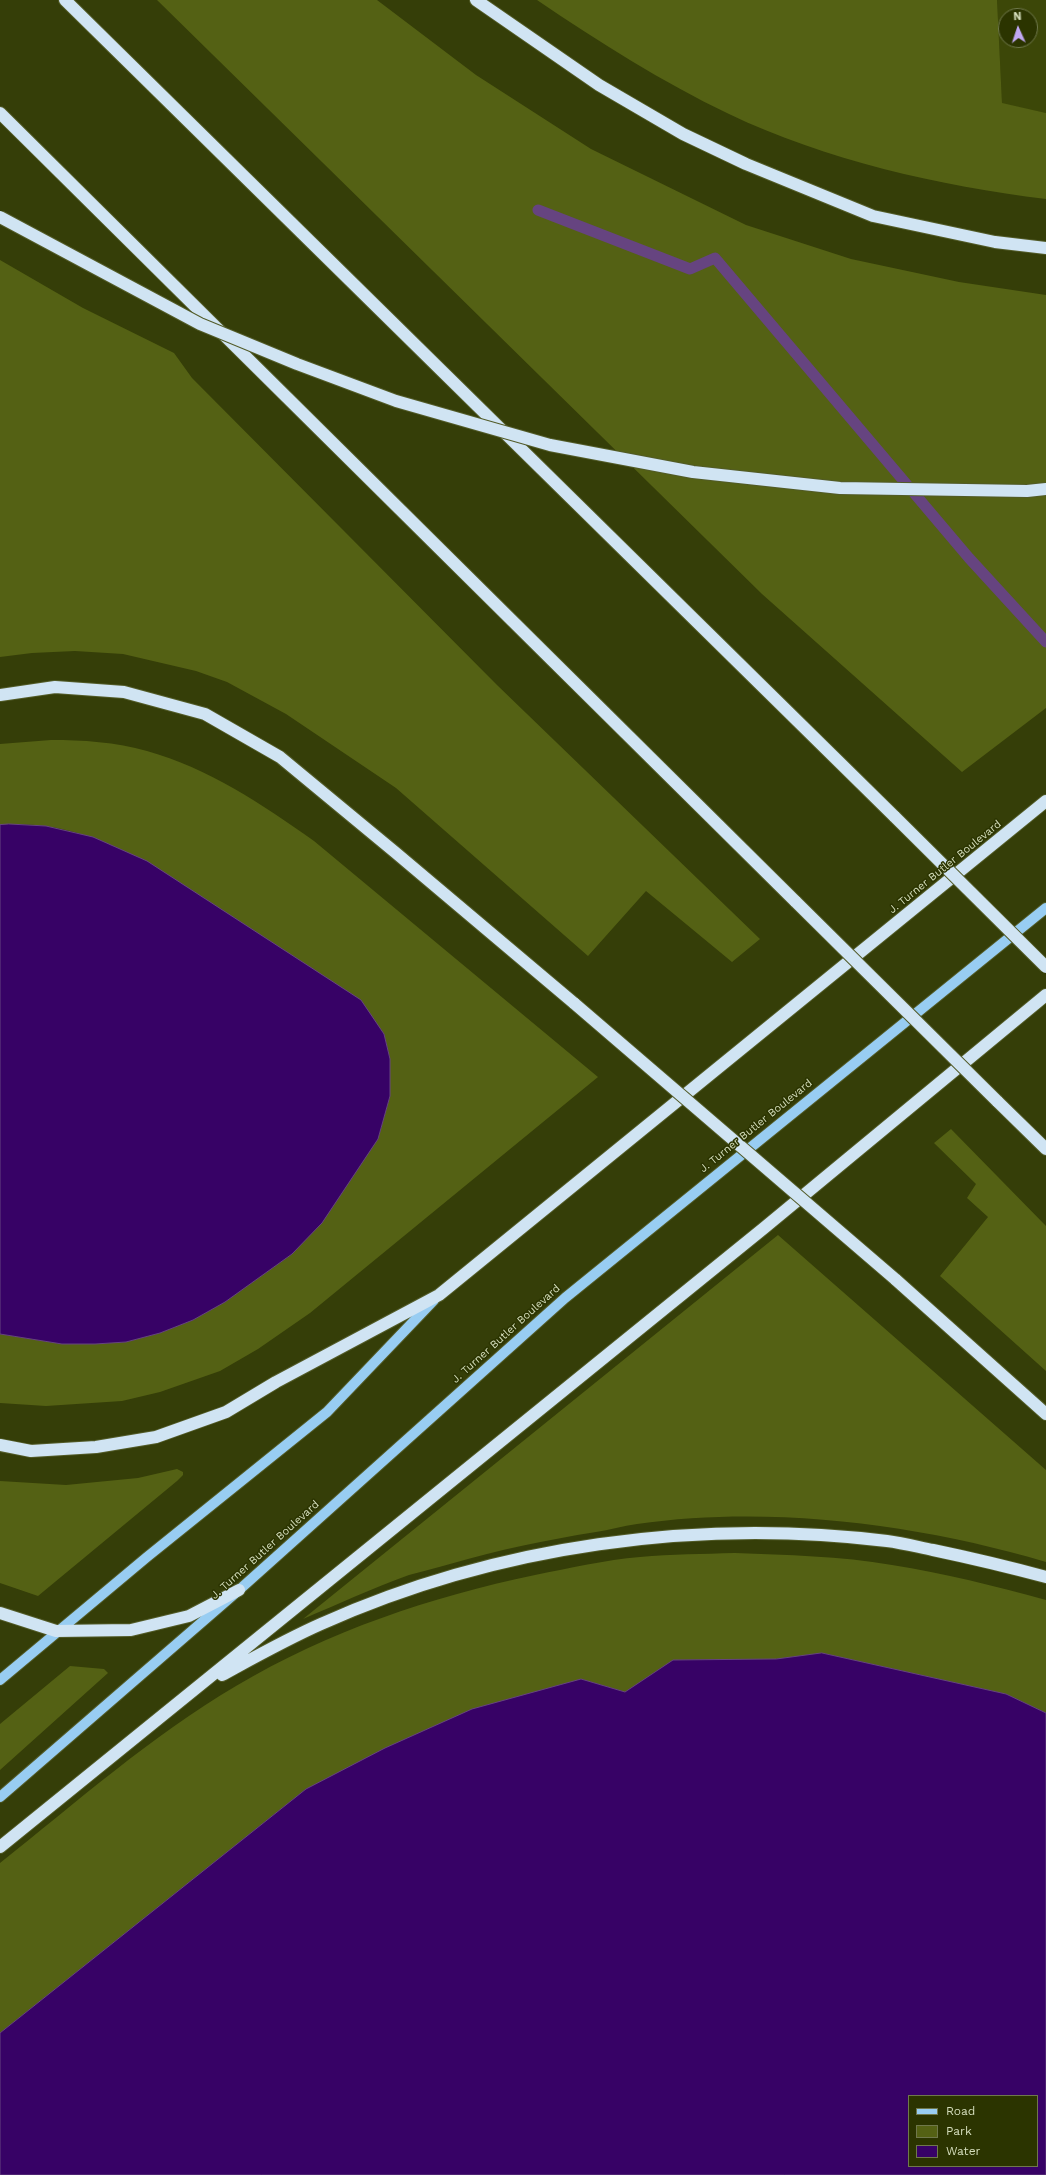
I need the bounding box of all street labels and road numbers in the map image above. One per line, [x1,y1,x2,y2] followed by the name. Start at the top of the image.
[886,818,1004,916] street label: J. Turner Butler Boulevard
[697,1077,815,1175] street label: J. Turner Butler Boulevard
[449,1282,563,1386] street label: J. Turner Butler Boulevard
[208,1498,322,1602] street label: J. Turner Butler Boulevard

